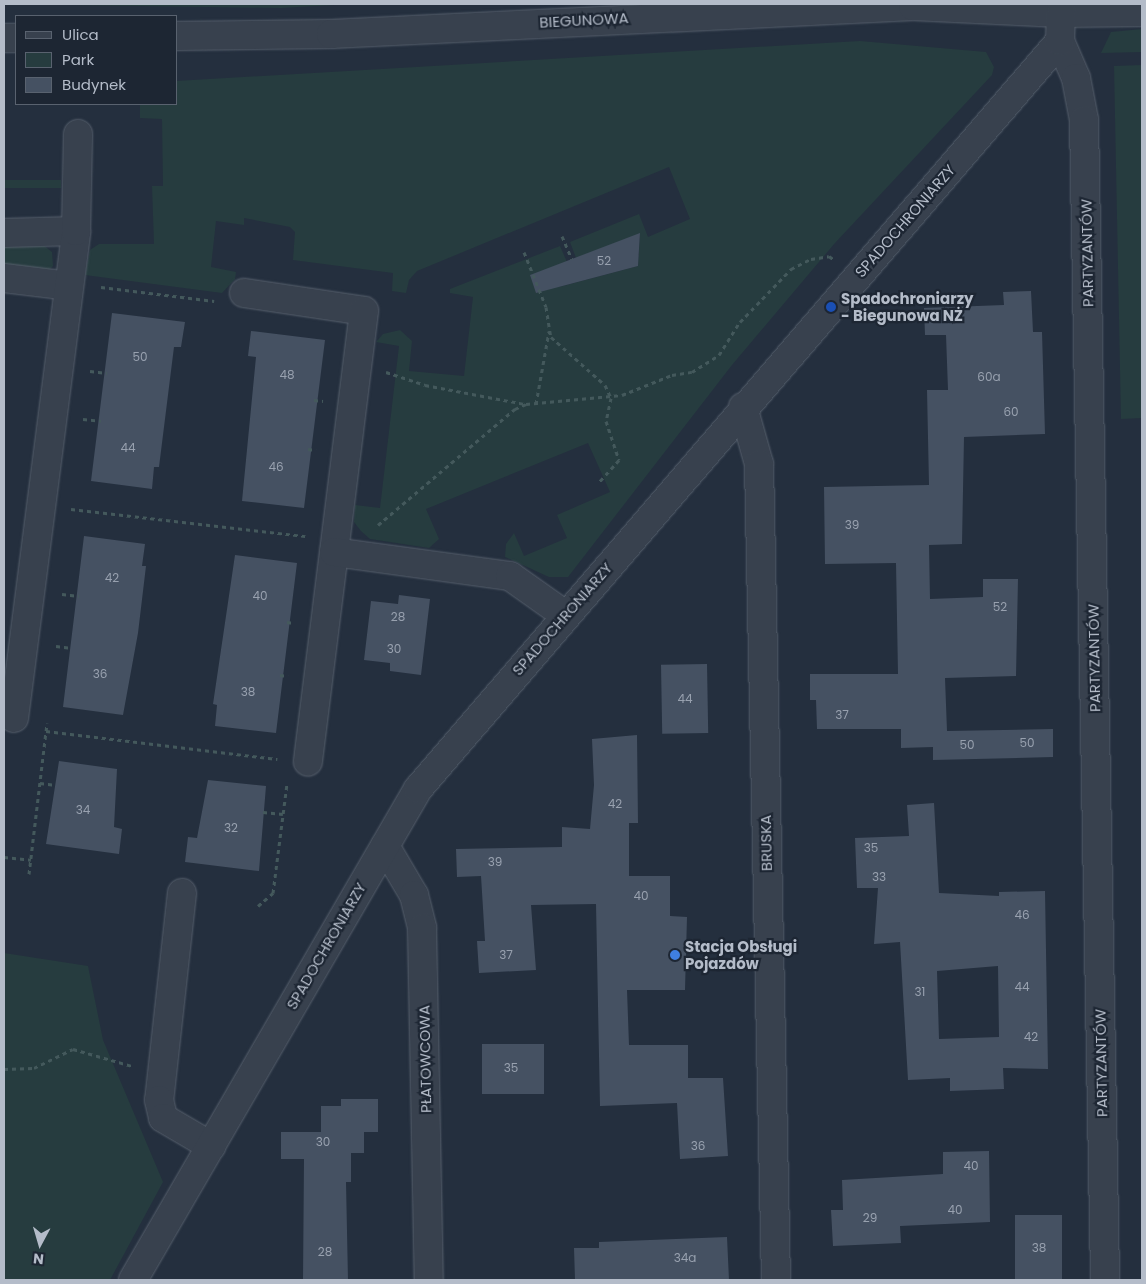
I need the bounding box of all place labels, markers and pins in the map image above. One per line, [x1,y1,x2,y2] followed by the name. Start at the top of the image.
[841,289,974,324] place label: Spadochroniarzy - Biegunowa NŻ
[825,301,837,313] marker: Spadochroniarzy - Biegunowa NŻ
[685,937,797,972] place label: Stacja Obsługi Pojazdów
[669,949,681,961] marker: Stacja Obsługi Pojazdów

